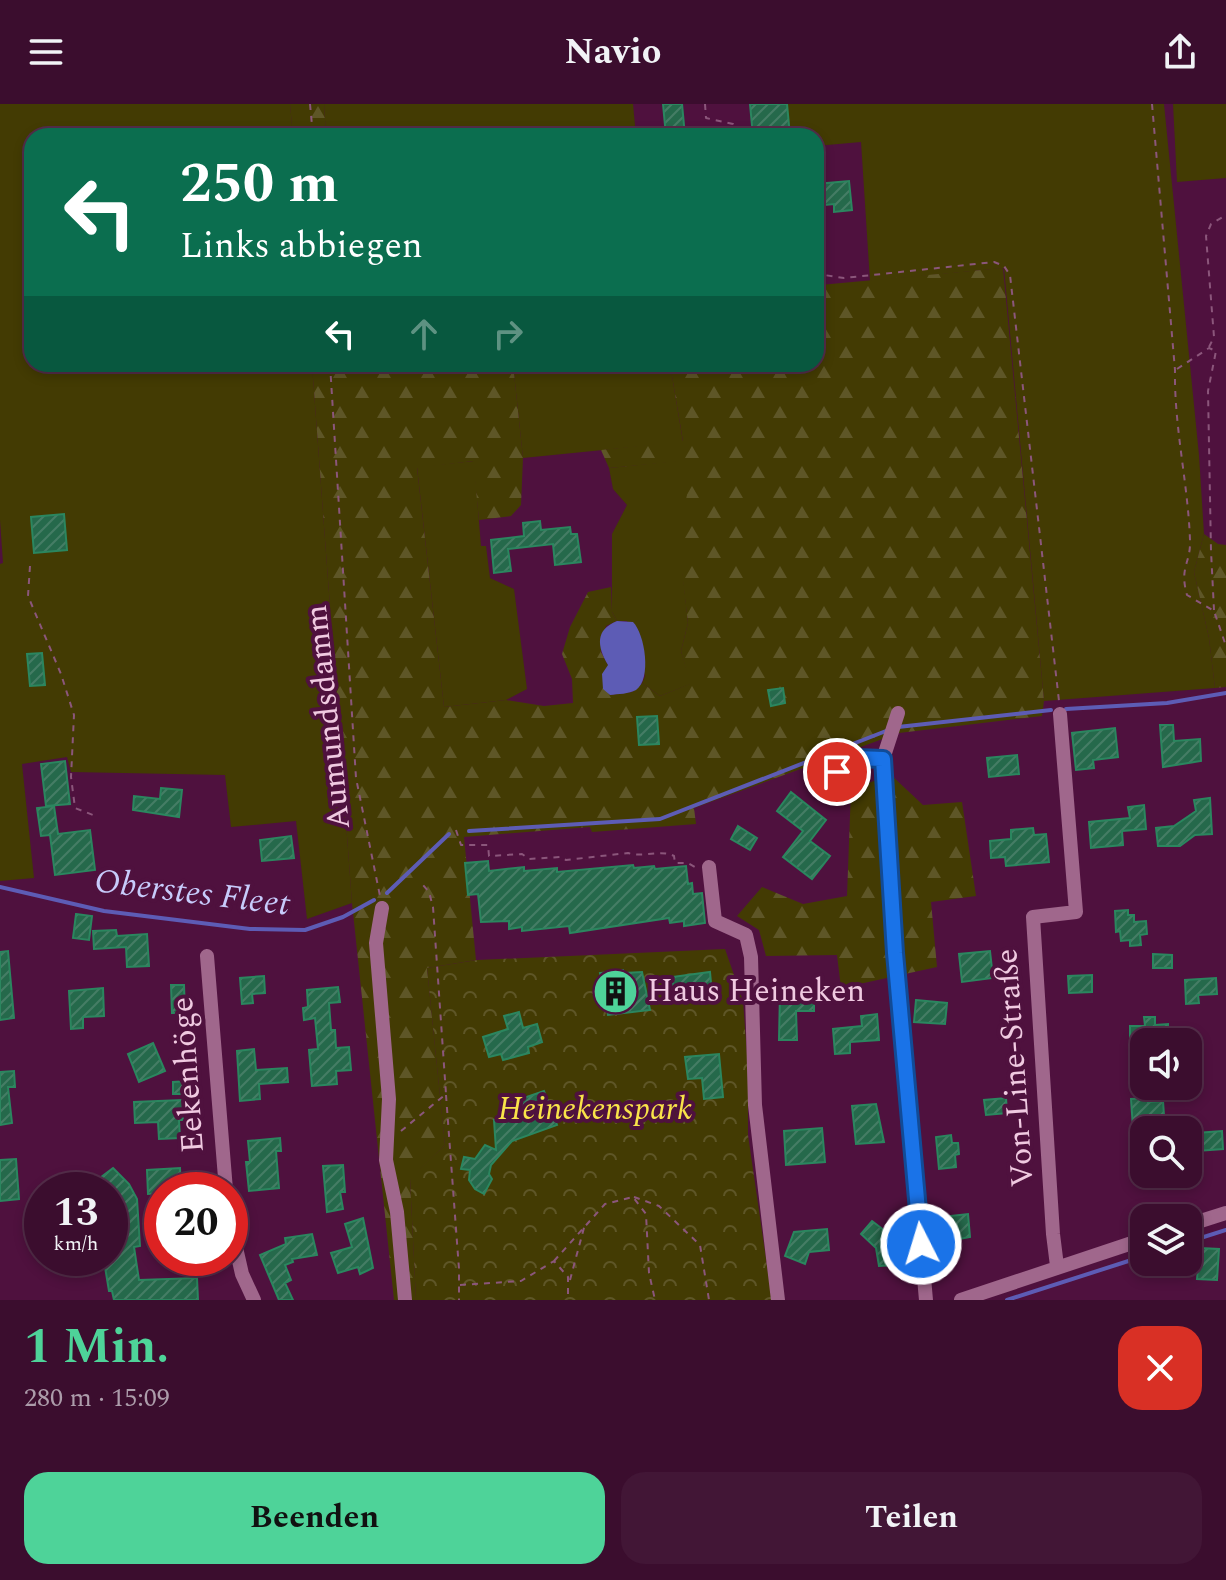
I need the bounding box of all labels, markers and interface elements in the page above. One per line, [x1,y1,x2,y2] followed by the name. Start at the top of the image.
[565,25,661,80] text: Navio
[24,30,68,74] icon: menu
[1158,30,1202,74] icon: share
[180,142,339,227] text: 250 m
[48,160,152,264] icon: left
[180,219,423,274] text: Links abbiegen
[318,312,362,356] icon: left
[402,312,446,356] icon: ahead
[486,312,530,356] icon: right
[292,602,364,832] street label: Aumundsdamm
[803,738,871,806] pin
[815,750,859,794] icon: arrive
[91,855,294,931] water label: Oberstes Fleet
[982,947,1048,1189] street label: Von-Line-Straße
[592,967,640,1015] building icon: Haus Heineken
[647,967,865,1016] place label: Haus Heineken
[158,995,218,1155] street label: Eekenhöge
[1130,1028,1202,1276] map controls
[1130,1028,1202,1100] button: sound
[498,1085,692,1134] park label: Heinekenspark
[1130,1116,1202,1188] button: search
[144,1172,248,1276] speed limit sign: 20
[54,1183,98,1244] text: 13
[879,1202,963,1286] position arrow
[1130,1204,1202,1276] button: layers
[54,1229,99,1259] text: km/h
[24,1311,169,1384] text: 1 Min.
[1118,1326,1202,1410] button: close
[24,1378,170,1418] text: 280 m · 15:09
[24,1472,605,1564] button: Beenden
[621,1472,1202,1564] button: Teilen

